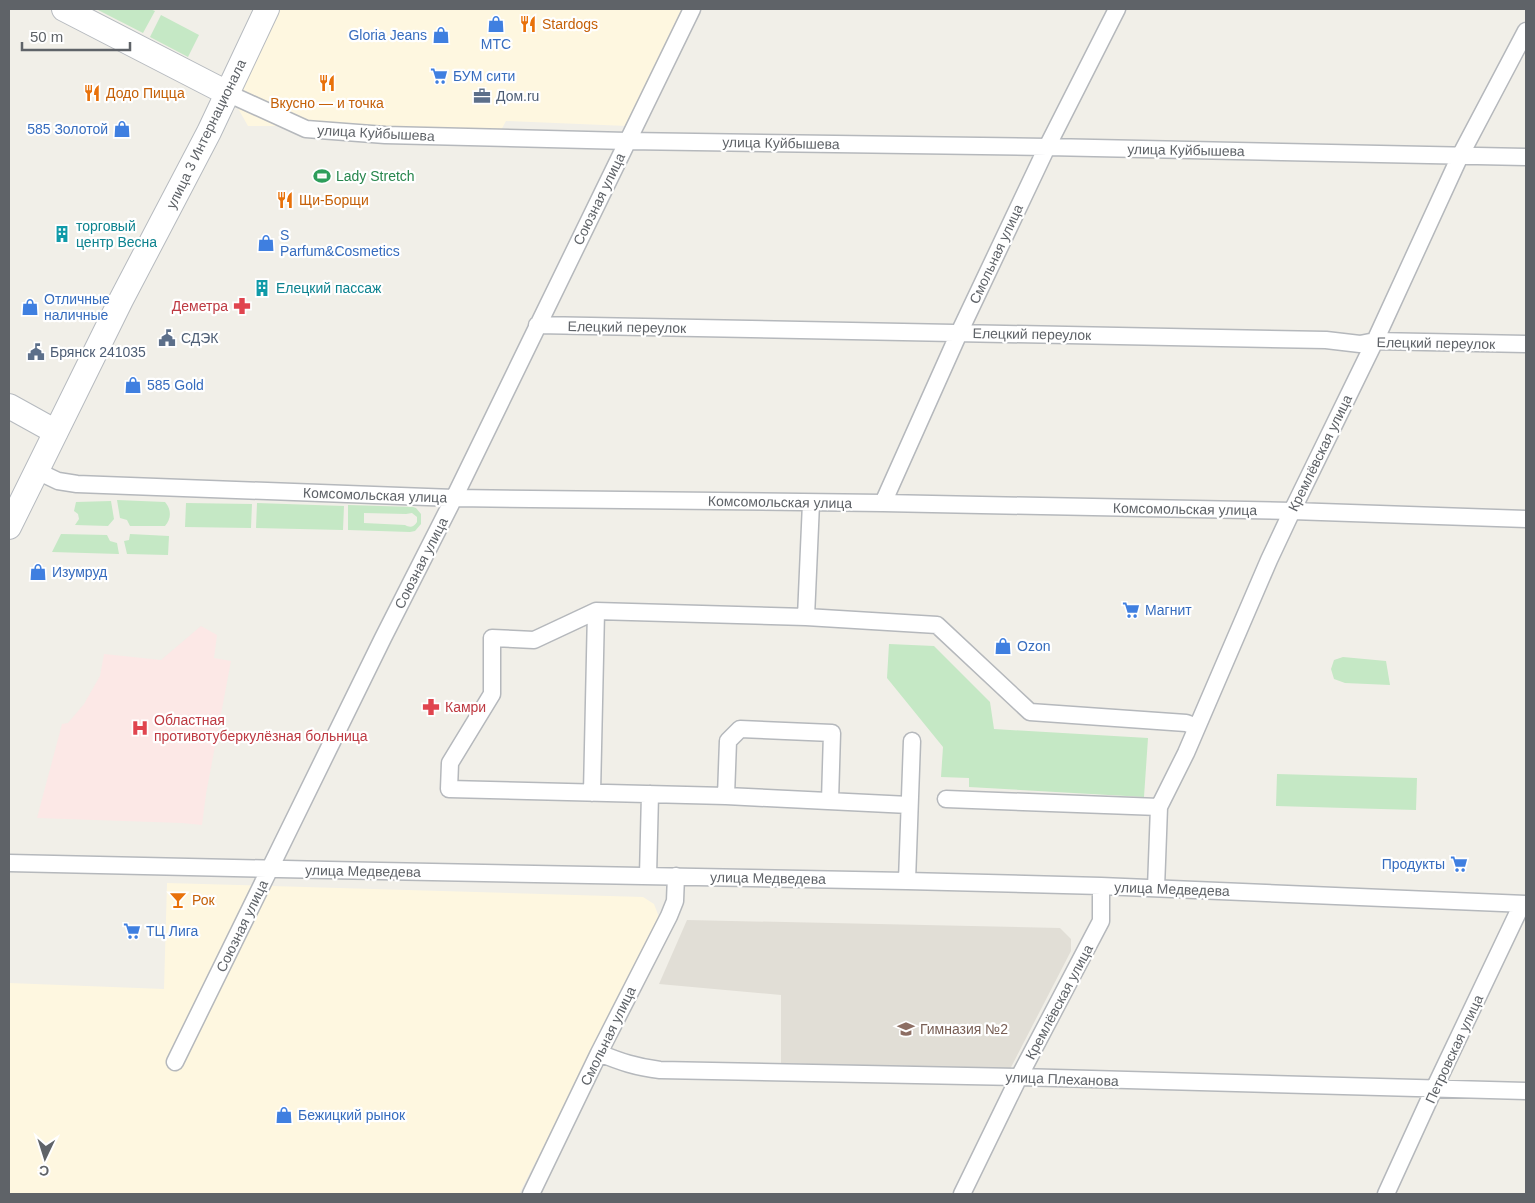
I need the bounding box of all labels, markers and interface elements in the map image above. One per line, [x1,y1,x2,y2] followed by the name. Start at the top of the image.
[486,14,506,34] shop icon: МТС
[518,14,538,34] restaurant icon: Stardogs
[542,16,598,32] place label: Stardogs
[22,20,130,52] scale bar
[431,25,451,45] shop icon: Gloria Jeans
[348,27,427,43] place label: Gloria Jeans
[30,28,63,45] text: 50 m
[481,36,511,52] place label: МТС
[163,56,249,211] street label: улица 3 Интернационала
[429,66,449,86] supermarket icon: БУМ сити
[453,68,515,84] place label: БУМ сити
[317,73,337,93] restaurant icon: Вкусно — и точка
[82,83,102,103] restaurant icon: Додо Пицца
[106,85,185,101] place label: Додо Пицца
[472,86,492,106] office icon: Дом.ru
[496,88,539,104] place label: Дом.ru
[270,95,384,111] place label: Вкусно — и точка
[112,119,132,139] shop icon: 585 Золотой
[27,121,108,137] place label: 585 Золотой
[317,122,435,144] street label: улица Куйбышева
[722,134,840,152] street label: улица Куйбышева
[1127,141,1245,159] street label: улица Куйбышева
[570,150,628,248] street label: Союзная улица
[312,166,332,186] sports icon: Lady Stretch
[336,168,415,184] place label: Lady Stretch
[275,190,295,210] restaurant icon: Щи-Борщи
[299,192,369,208] place label: Щи-Борщи
[966,201,1026,306] street label: Смольная улица
[76,218,157,250] place label: торговый центр Весна
[52,224,72,244] building icon: торговый центр Весна
[280,227,400,259] place label: S Parfum&Cosmetics
[256,233,276,253] shop icon: S Parfum&Cosmetics
[252,278,272,298] building icon: Елецкий пассаж
[276,280,382,296] place label: Елецкий пассаж
[44,291,110,323] place label: Отличные наличные
[232,296,252,316] pharmacy icon: Деметра
[20,297,40,317] shop icon: Отличные наличные
[172,298,228,314] place label: Деметра
[568,318,687,336] street label: Елецкий переулок
[973,325,1092,343] street label: Елецкий переулок
[157,328,177,348] public building icon: СДЭК
[181,330,219,346] place label: СДЭК
[1377,334,1496,352] street label: Елецкий переулок
[26,342,46,362] public building icon: Брянск 241035
[50,344,146,360] place label: Брянск 241035
[123,375,143,395] shop icon: 585 Gold
[147,377,204,393] place label: 585 Gold
[1285,392,1355,514] street label: Кремлёвская улица
[303,484,448,506] street label: Комсомольская улица
[708,493,852,511] street label: Комсомольская улица
[1113,500,1257,518] street label: Комсомольская улица
[391,515,451,611] street label: Союзная улица
[28,562,48,582] shop icon: Изумруд
[52,564,107,580] place label: Изумруд
[1121,600,1141,620] supermarket icon: Магнит
[1145,602,1192,618] place label: Магнит
[993,636,1013,656] shop icon: Ozon
[1017,638,1050,654] place label: Ozon
[421,697,441,717] pharmacy icon: Камри
[445,699,486,715] place label: Камри
[154,712,368,744] place label: Областная противотуберкулёзная больница
[130,718,150,738] hospital icon: Областная противотуберкулёзная больница
[1449,854,1469,874] supermarket icon: Продукты
[1382,856,1445,872] place label: Продукты
[305,862,421,880] street label: улица Медведева
[710,869,826,887] street label: улица Медведева
[213,877,271,975] street label: Союзная улица
[1114,879,1230,899] street label: улица Медведева
[168,890,188,910] bar icon: Рок
[192,892,216,908] place label: Рок
[122,921,142,941] supermarket icon: ТЦ Лига
[146,923,199,939] place label: ТЦ Лига
[1022,942,1096,1062] street label: Кремлёвская улица
[577,984,639,1088] street label: Смольная улица
[1422,992,1486,1106] street label: Петровская улица
[896,1019,916,1039] school or university icon: Гимназия №2
[920,1021,1008,1037] place label: Гимназия №2
[1005,1069,1119,1089] street label: улица Плеханова
[274,1105,294,1125] shop icon: Бежицкий рынок
[298,1107,406,1123] place label: Бежицкий рынок
[20,1133,70,1183] north arrow
[38,1163,50,1179] text: С

